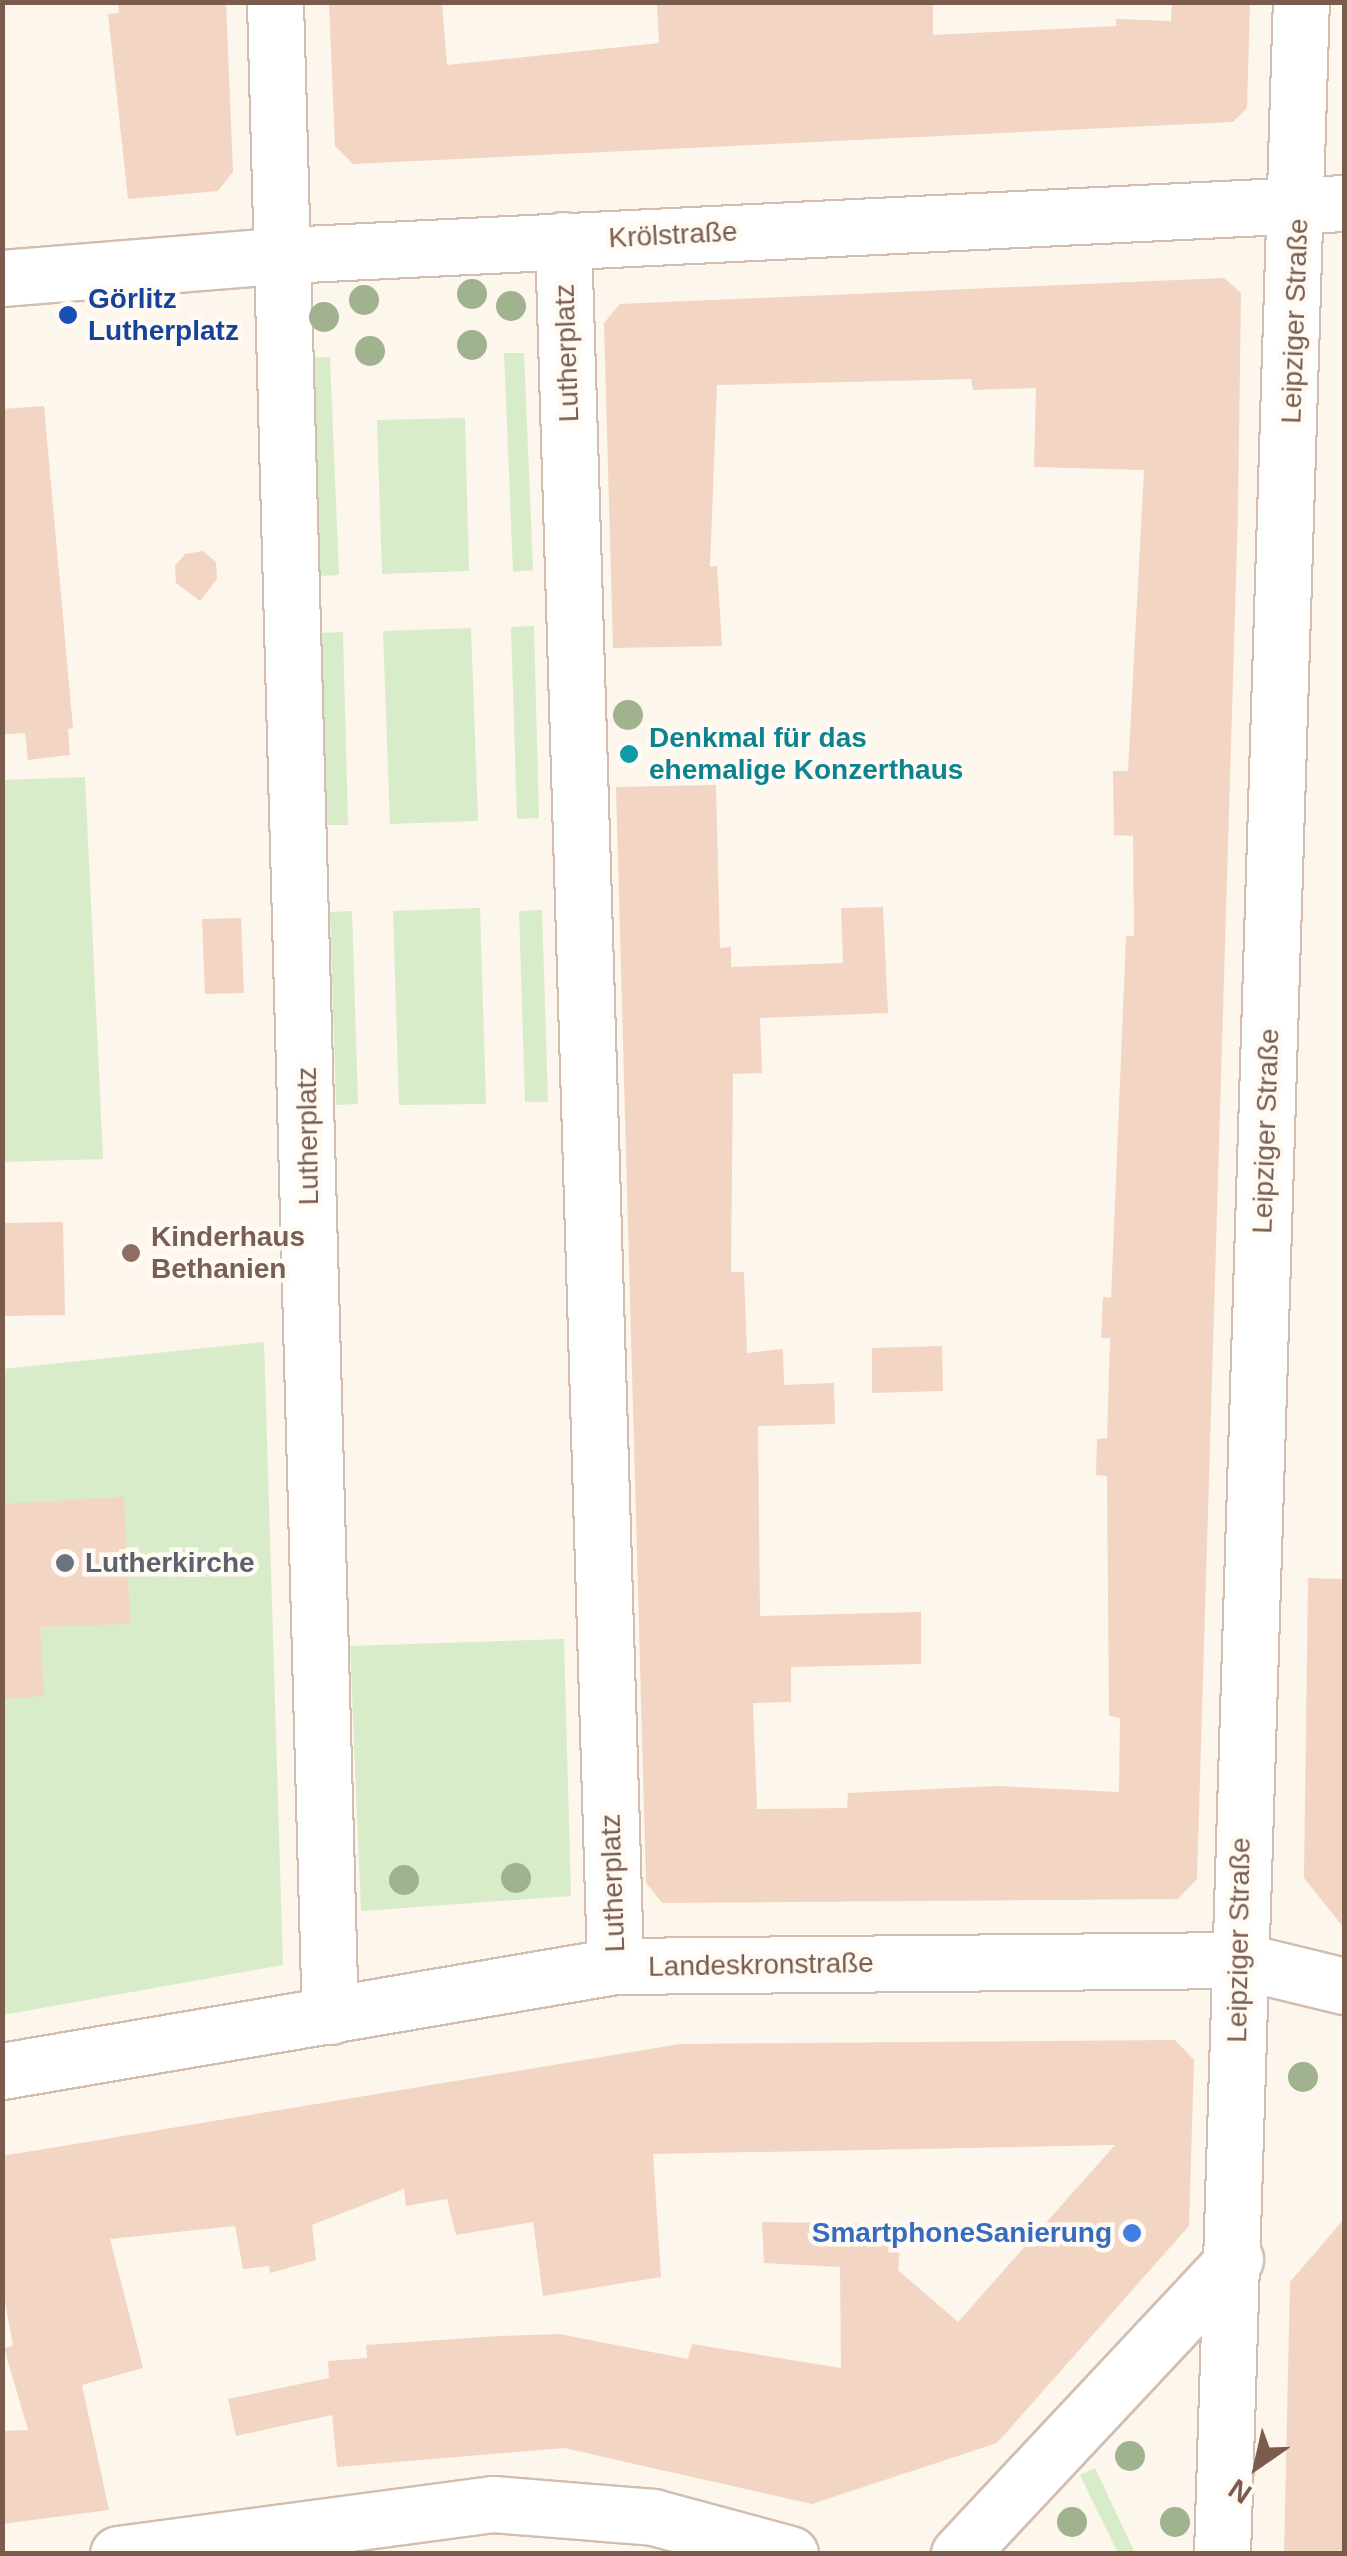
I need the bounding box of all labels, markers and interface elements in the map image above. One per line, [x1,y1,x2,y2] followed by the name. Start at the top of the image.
[608,215,738,255] street label: Krölstraße
[1275,218,1315,424] street label: Leipziger Straße
[88,282,239,348] place label: Görlitz Lutherplatz
[548,283,586,423] street label: Lutherplatz
[57,304,79,326] marker: Görlitz Lutherplatz
[649,721,963,787] place label: Denkmal für das ehemalige Konzerthaus
[618,743,640,765] marker: Denkmal für das ehemalige Konzerthaus
[1246,1028,1286,1234] street label: Leipziger Straße
[290,1066,326,1206] street label: Lutherplatz
[151,1220,305,1286] place label: Kinderhaus Bethanien
[120,1242,142,1264] marker: Kinderhaus Bethanien
[85,1546,255,1580] place label: Lutherkirche
[54,1552,76,1574] marker: Lutherkirche
[594,1813,632,1953] street label: Lutherplatz
[1220,1837,1258,2043] street label: Leipziger Straße
[648,1946,874,1984] street label: Landeskronstraße
[812,2216,1112,2250] place label: SmartphoneSanierung
[1121,2222,1143,2244] marker: SmartphoneSanierung
[1207,2416,1307,2516] north arrow
[1223,2473,1257,2510] text: N

